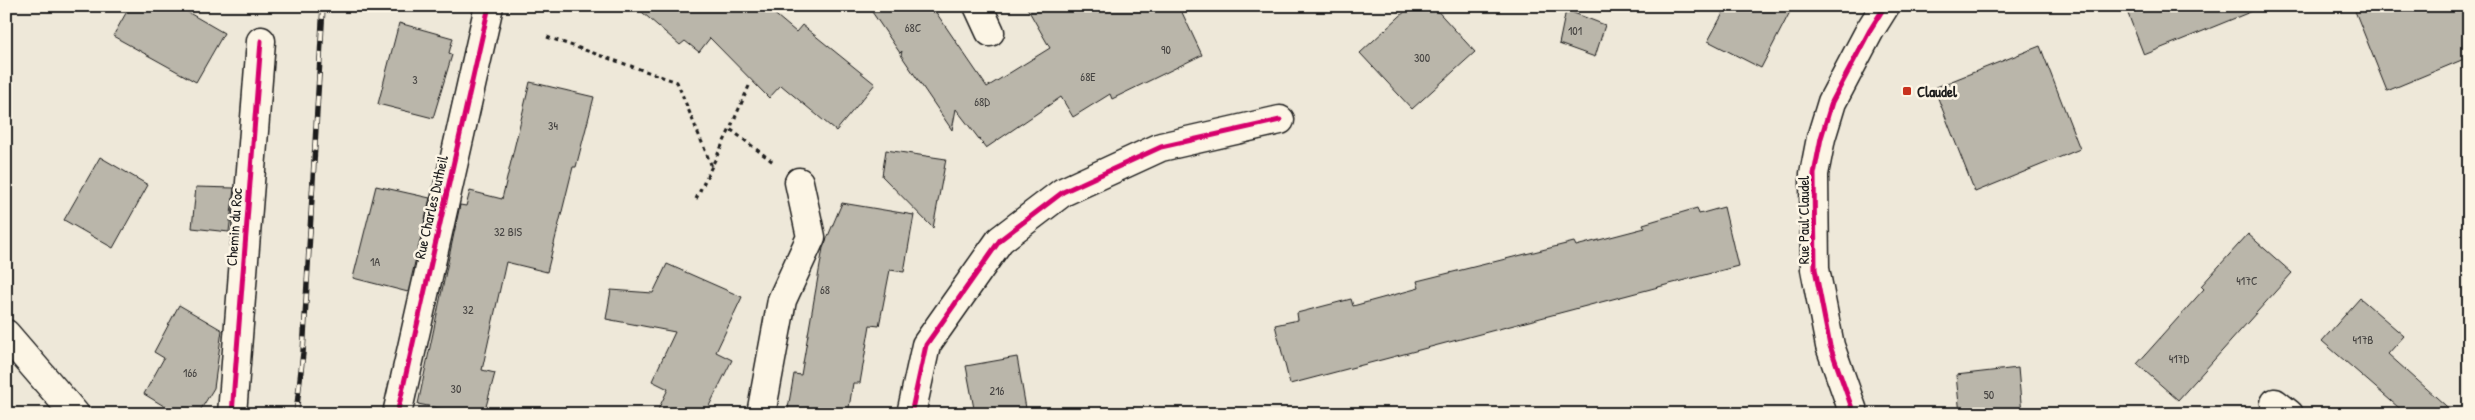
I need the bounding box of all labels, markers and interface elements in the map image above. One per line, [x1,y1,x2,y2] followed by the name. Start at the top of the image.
[905,19,922,36] house number: 68C
[1568,22,1582,39] house number: 101
[1161,41,1171,58] house number: 90
[1414,49,1430,66] house number: 300
[1080,68,1096,85] house number: 68E
[412,71,418,88] house number: 3
[1917,81,1958,102] place label: Claudel
[1901,85,1913,97] marker: Claudel
[974,93,990,110] house number: 68D
[548,117,558,134] house number: 34
[409,153,453,261] street label: Rue Charles Dutheil
[1793,176,1814,264] street label: Rue Paul Claudel
[221,187,247,267] street label: Chemin du Roc
[494,223,523,240] house number: 32 BIS
[370,253,380,270] house number: 1A
[2236,272,2258,289] house number: 417C
[820,281,830,298] house number: 68
[463,301,474,318] house number: 32
[2353,331,2373,348] house number: 417B
[2169,350,2190,367] house number: 417D
[183,364,197,381] house number: 166
[451,380,461,397] house number: 30
[990,382,1005,399] house number: 216
[1984,386,1994,403] house number: 50

